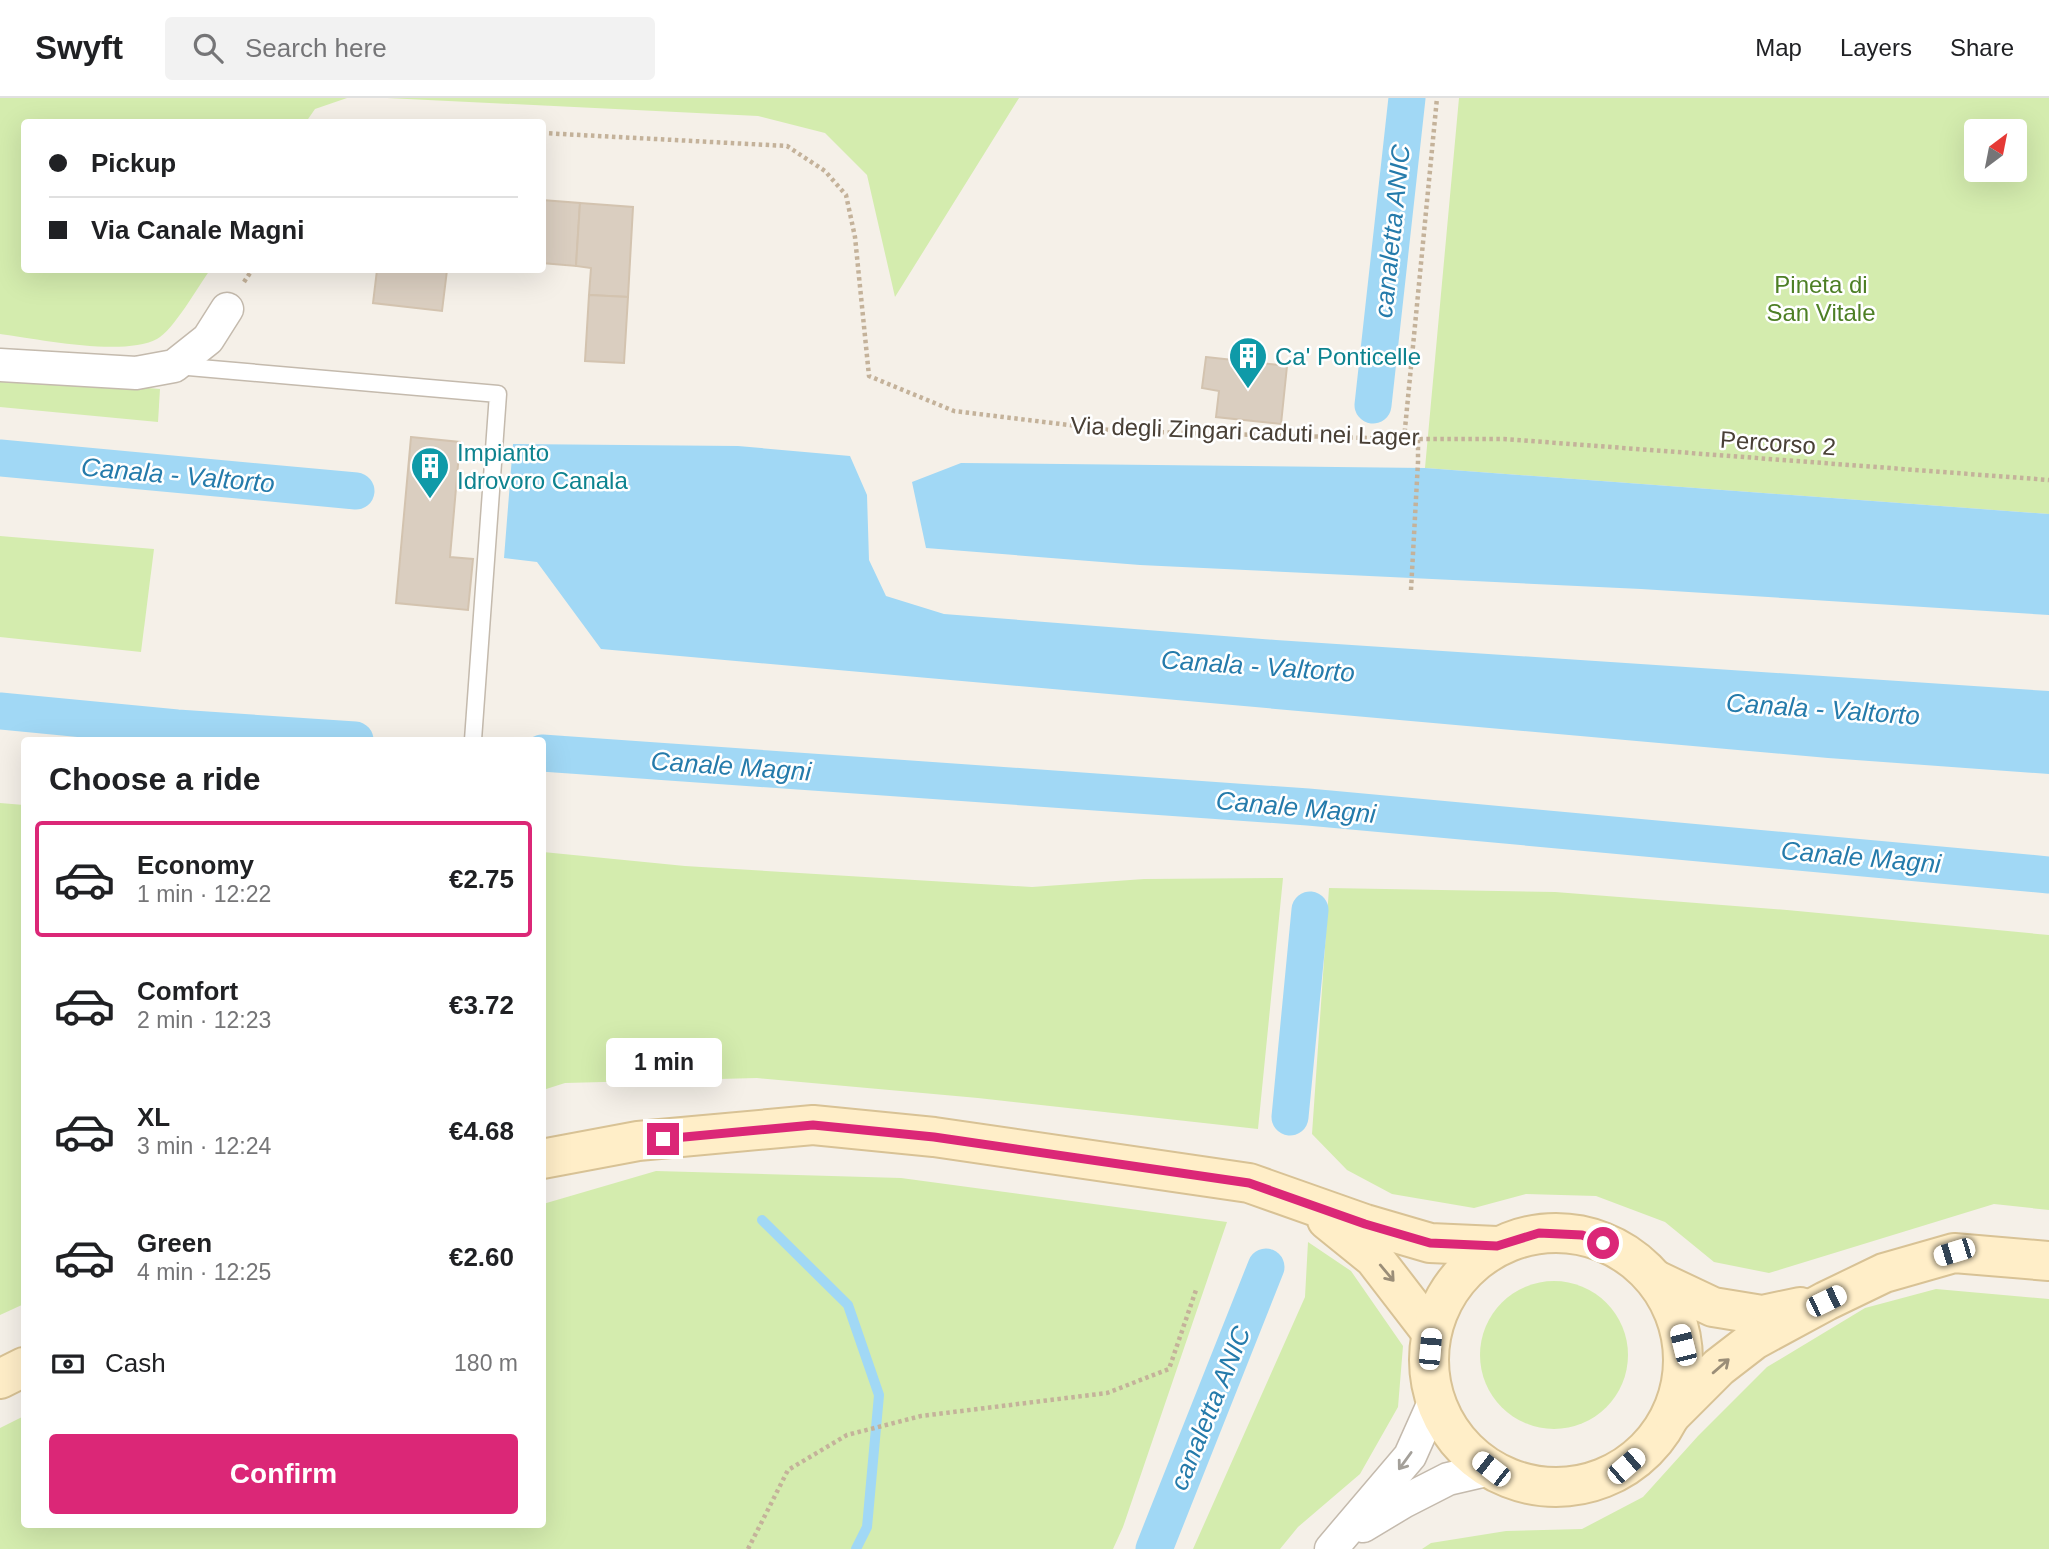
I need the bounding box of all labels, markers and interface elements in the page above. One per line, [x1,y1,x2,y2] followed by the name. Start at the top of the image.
[165,17,655,80] search box
[35,29,123,66] text: Swyft
[189,29,227,67] icon: search
[245,33,387,63] text: Search here
[1755,34,1802,61] text: Map
[1840,34,1912,61] text: Layers
[1950,34,2014,61] text: Share
[1964,119,2026,182] north arrow
[1964,119,2027,182] map controls
[1368,143,1416,319] water label: canaletta ANIC
[91,148,176,178] text: Pickup
[91,215,304,245] text: Via Canale Magni
[1767,271,1875,326] park label: Pineta di San Vitale
[1227,335,1269,390] building icon: Ca' Ponticelle
[1275,343,1421,370] place label: Ca' Ponticelle
[1070,411,1420,451] street label: Via degli Zingari caduti nei Lager
[1719,425,1837,461] street label: Percorso 2
[457,439,628,494] place label: Impianto Idrovoro Canala
[409,445,451,500] building icon: Impianto Idrovoro Canala
[80,452,276,498] water label: Canala - Valtorto
[1160,644,1356,688] water label: Canala - Valtorto
[1725,687,1921,731] water label: Canala - Valtorto
[650,745,813,787] water label: Canale Magni
[49,761,261,797] text: Choose a ride
[1215,785,1378,829] water label: Canale Magni
[1780,835,1943,879] water label: Canale Magni
[53,848,116,911] icon: car
[137,850,254,880] text: Economy
[449,864,514,894] text: €2.75
[137,881,271,907] text: 1 min · 12:22
[53,974,116,1037] icon: car
[137,976,238,1006] text: Comfort
[449,990,514,1020] text: €3.72
[137,1007,271,1033] text: 2 min · 12:23
[605,1038,721,1086] callout: 1 min
[634,1049,694,1075] text: 1 min
[53,1100,116,1163] icon: car
[137,1102,170,1132] text: XL
[449,1116,514,1146] text: €4.68
[647,1123,679,1155] route end
[137,1133,271,1159] text: 3 min · 12:24
[53,1226,116,1289] icon: car
[1587,1227,1619,1259] route start
[137,1228,212,1258] text: Green
[1931,1236,1978,1268] car
[449,1242,514,1272] text: €2.60
[137,1259,271,1285] text: 4 min · 12:25
[1379,1264,1395,1282] one-way arrow
[1803,1282,1850,1320] car
[1164,1322,1257,1494] water label: canaletta ANIC
[1668,1322,1699,1368] car
[1418,1327,1443,1371] car
[49,1345,87,1383] icon: cash
[105,1348,166,1378] text: Cash
[454,1350,518,1376] text: 180 m
[1711,1358,1729,1374] one-way arrow
[49,1434,518,1514] button: Confirm
[1604,1444,1649,1488] car
[1468,1448,1515,1490] car
[1398,1452,1413,1471] one-way arrow

